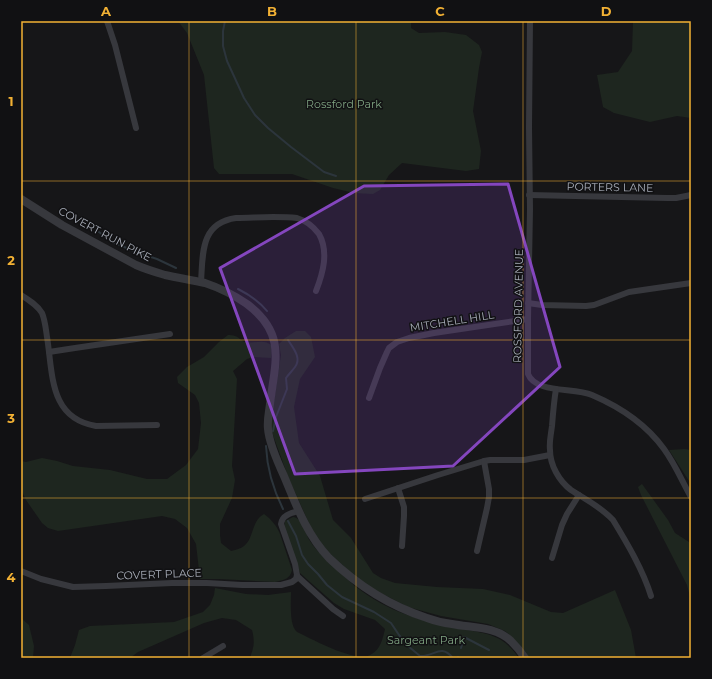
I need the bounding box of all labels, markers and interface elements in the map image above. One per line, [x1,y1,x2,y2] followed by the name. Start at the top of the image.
[100,3,112,19] text: A
[267,3,277,19] text: B
[435,3,445,19] text: C
[601,3,612,19] text: D
[8,93,14,109] text: 1
[306,97,382,111] park label: Rossford Park
[566,179,654,195] street label: PORTERS LANE
[56,204,154,264] street label: COVERT RUN PIKE
[510,249,526,363] street label: ROSSFORD AVENUE
[7,252,15,268] text: 2
[409,307,496,335] street label: MITCHELL HILL
[6,410,15,426] text: 3
[116,566,202,582] street label: COVERT PLACE
[7,569,16,585] text: 4
[387,633,465,647] park label: Sargeant Park

